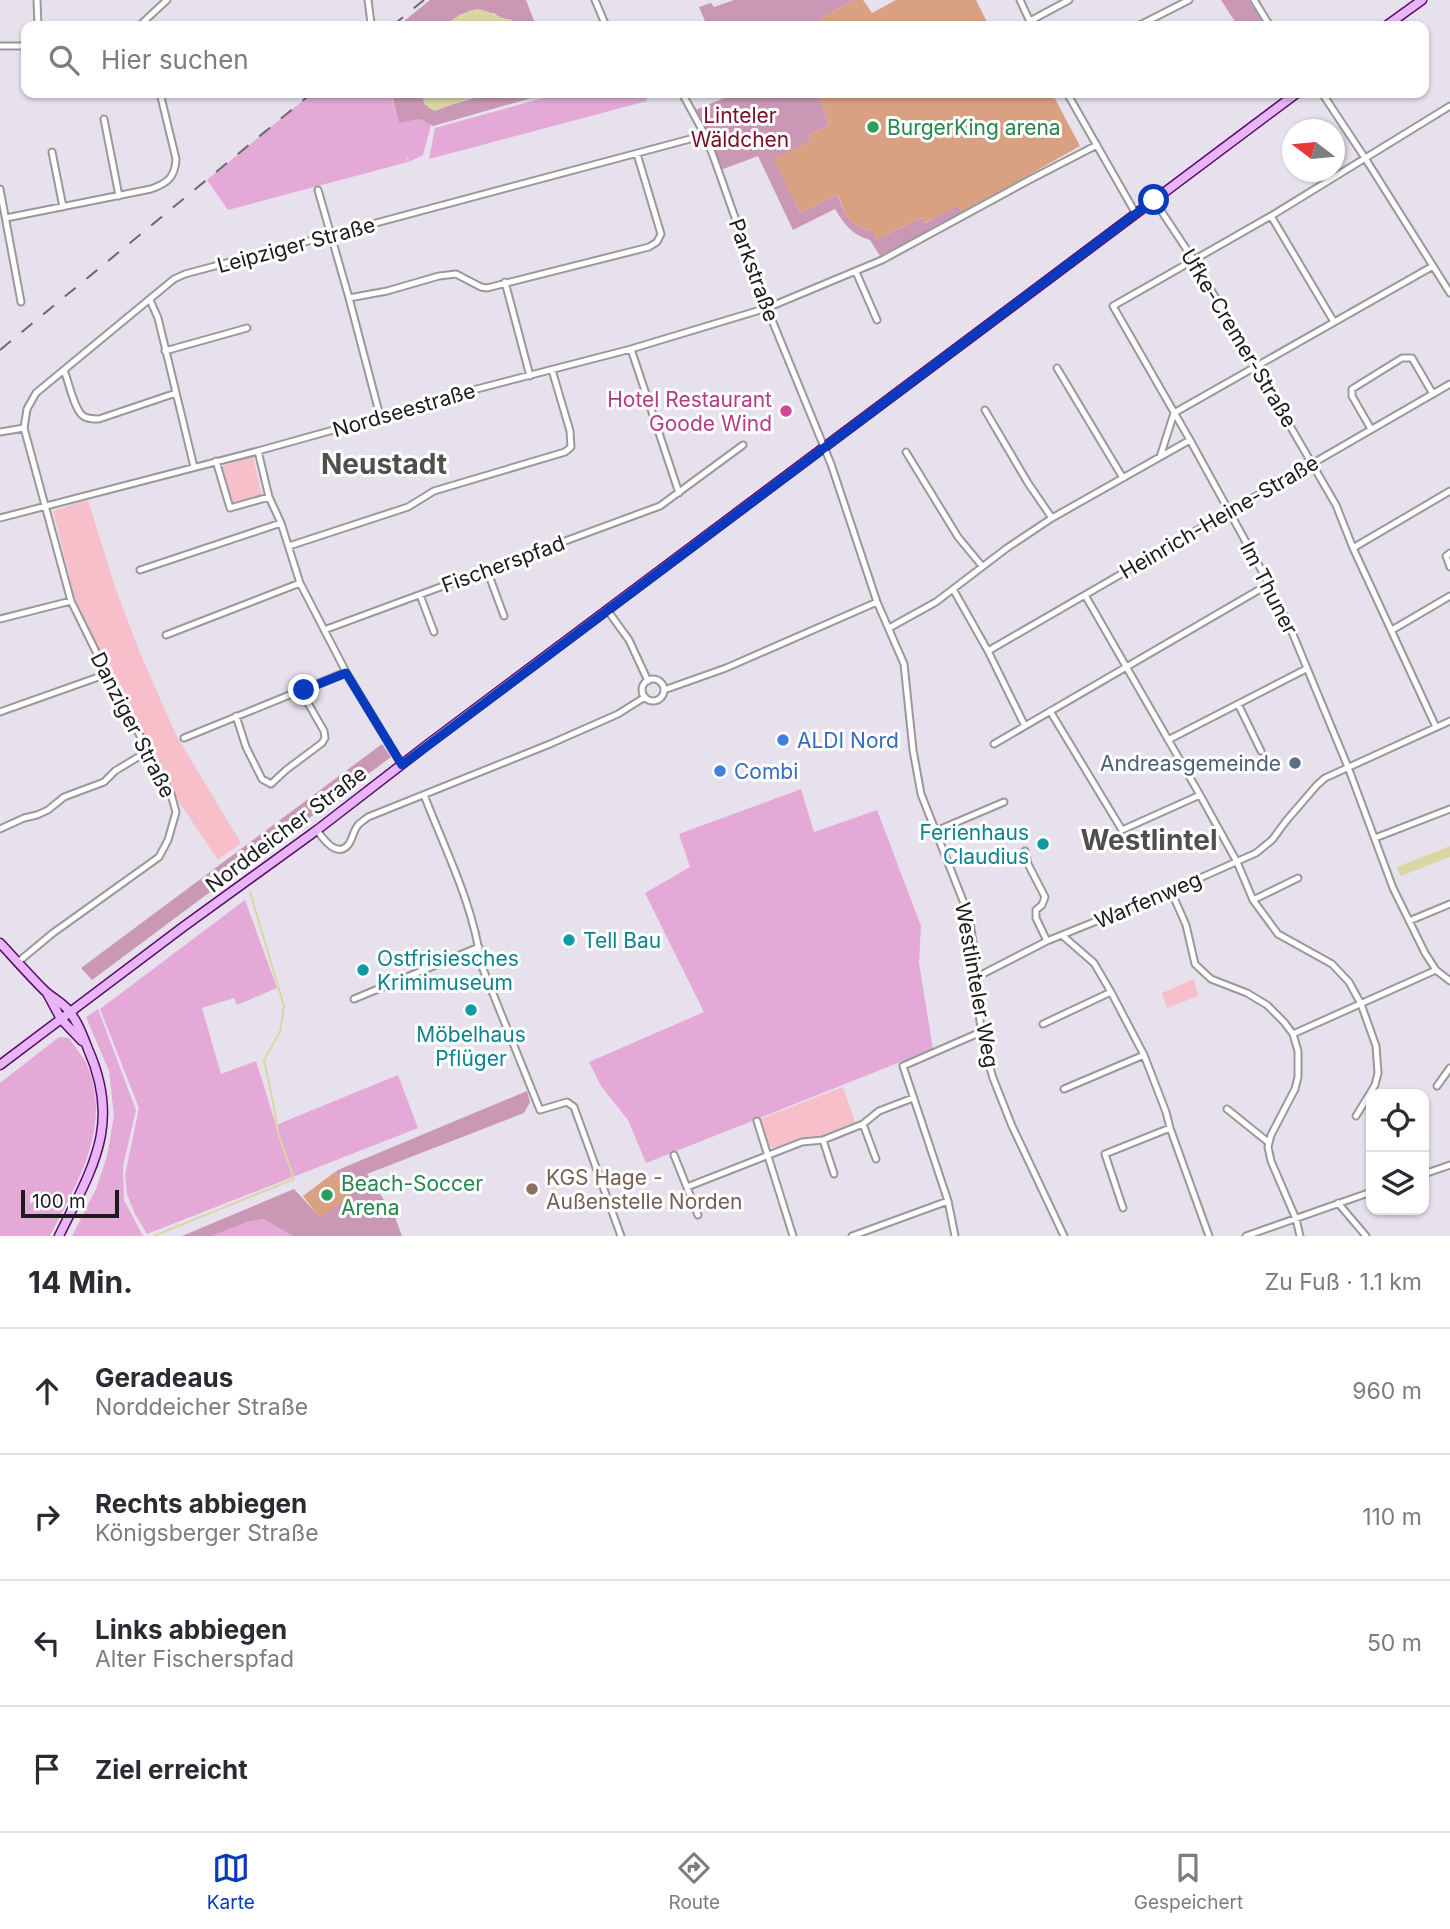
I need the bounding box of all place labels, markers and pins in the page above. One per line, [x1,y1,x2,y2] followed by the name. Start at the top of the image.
[887,115,1061,140] place label: BurgerKing arena
[865,119,881,135] marker: BurgerKing arena
[607,387,772,436] place label: Hotel Restaurant Goode Wind
[778,403,794,419] marker: Hotel Restaurant Goode Wind
[797,728,899,753] place label: ALDI Nord
[775,732,791,748] marker: ALDI Nord
[1100,751,1281,776] place label: Andreasgemeinde
[1287,755,1303,771] marker: Andreasgemeinde
[734,759,798,784] place label: Combi
[712,763,728,779] marker: Combi
[920,820,1029,869] place label: Ferienhaus Claudius
[1035,836,1051,852] marker: Ferienhaus Claudius
[583,928,661,953] place label: Tell Bau
[561,932,577,948] marker: Tell Bau
[377,946,519,995] place label: Ostfrisiesches Krimimuseum
[355,962,371,978] marker: Ostfrisiesches Krimimuseum
[463,1002,479,1018] marker: Möbelhaus Pflüger
[416,1022,526,1071] place label: Möbelhaus Pflüger
[546,1165,742,1214] place label: KGS Hage - Außenstelle Norden
[341,1171,483,1220] place label: Beach-Soccer Arena
[524,1181,540,1197] marker: KGS Hage - Außenstelle Norden
[319,1187,335,1203] marker: Beach-Soccer Arena

